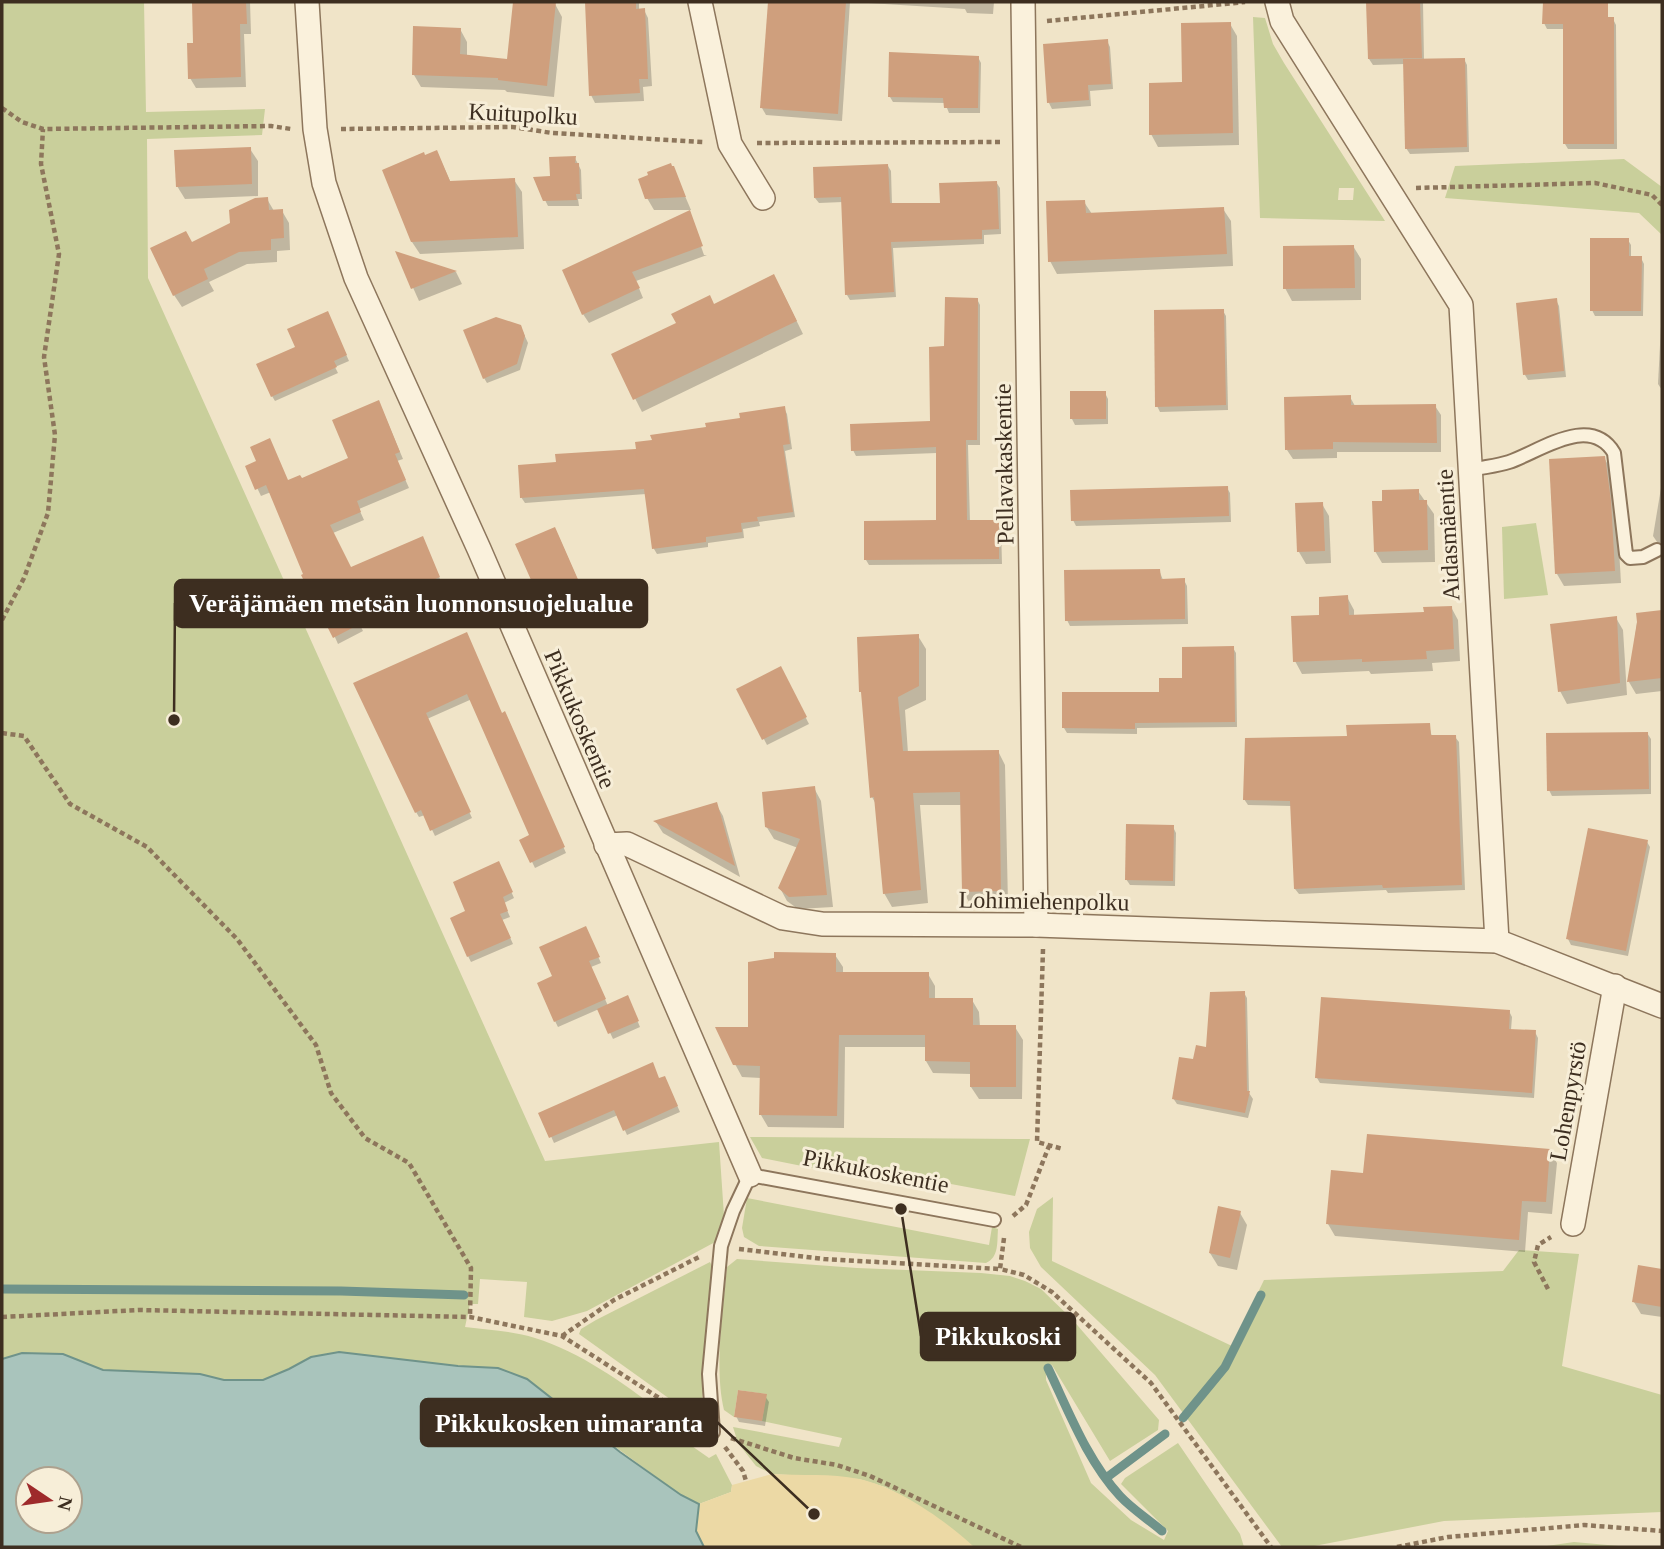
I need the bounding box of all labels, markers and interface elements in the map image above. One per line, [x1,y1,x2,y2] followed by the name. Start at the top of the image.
[468,98,578,130] street label: Kuitupolku
[990,383,1018,545] street label: Pellavakaskentie
[1432,468,1464,602] street label: Aidasmäentie
[175,580,647,627] callout: Veräjämäen metsän luonnonsuojelualue
[189,589,633,618] text: Veräjämäen metsän luonnonsuojelualue
[539,646,621,792] street label: Pikkukoskentie
[958,887,1130,915] street label: Lohimiehenpolku
[1545,1039,1591,1163] street label: Lohenpyrstö
[801,1144,951,1198] street label: Pikkukoskentie
[921,1313,1075,1360] callout: Pikkukoski
[935,1322,1061,1351] text: Pikkukoski
[421,1399,717,1446] callout: Pikkukosken uimaranta
[435,1409,703,1438] text: Pikkukosken uimaranta
[14,1465,84,1535] north arrow
[53,1495,77,1513] text: N

